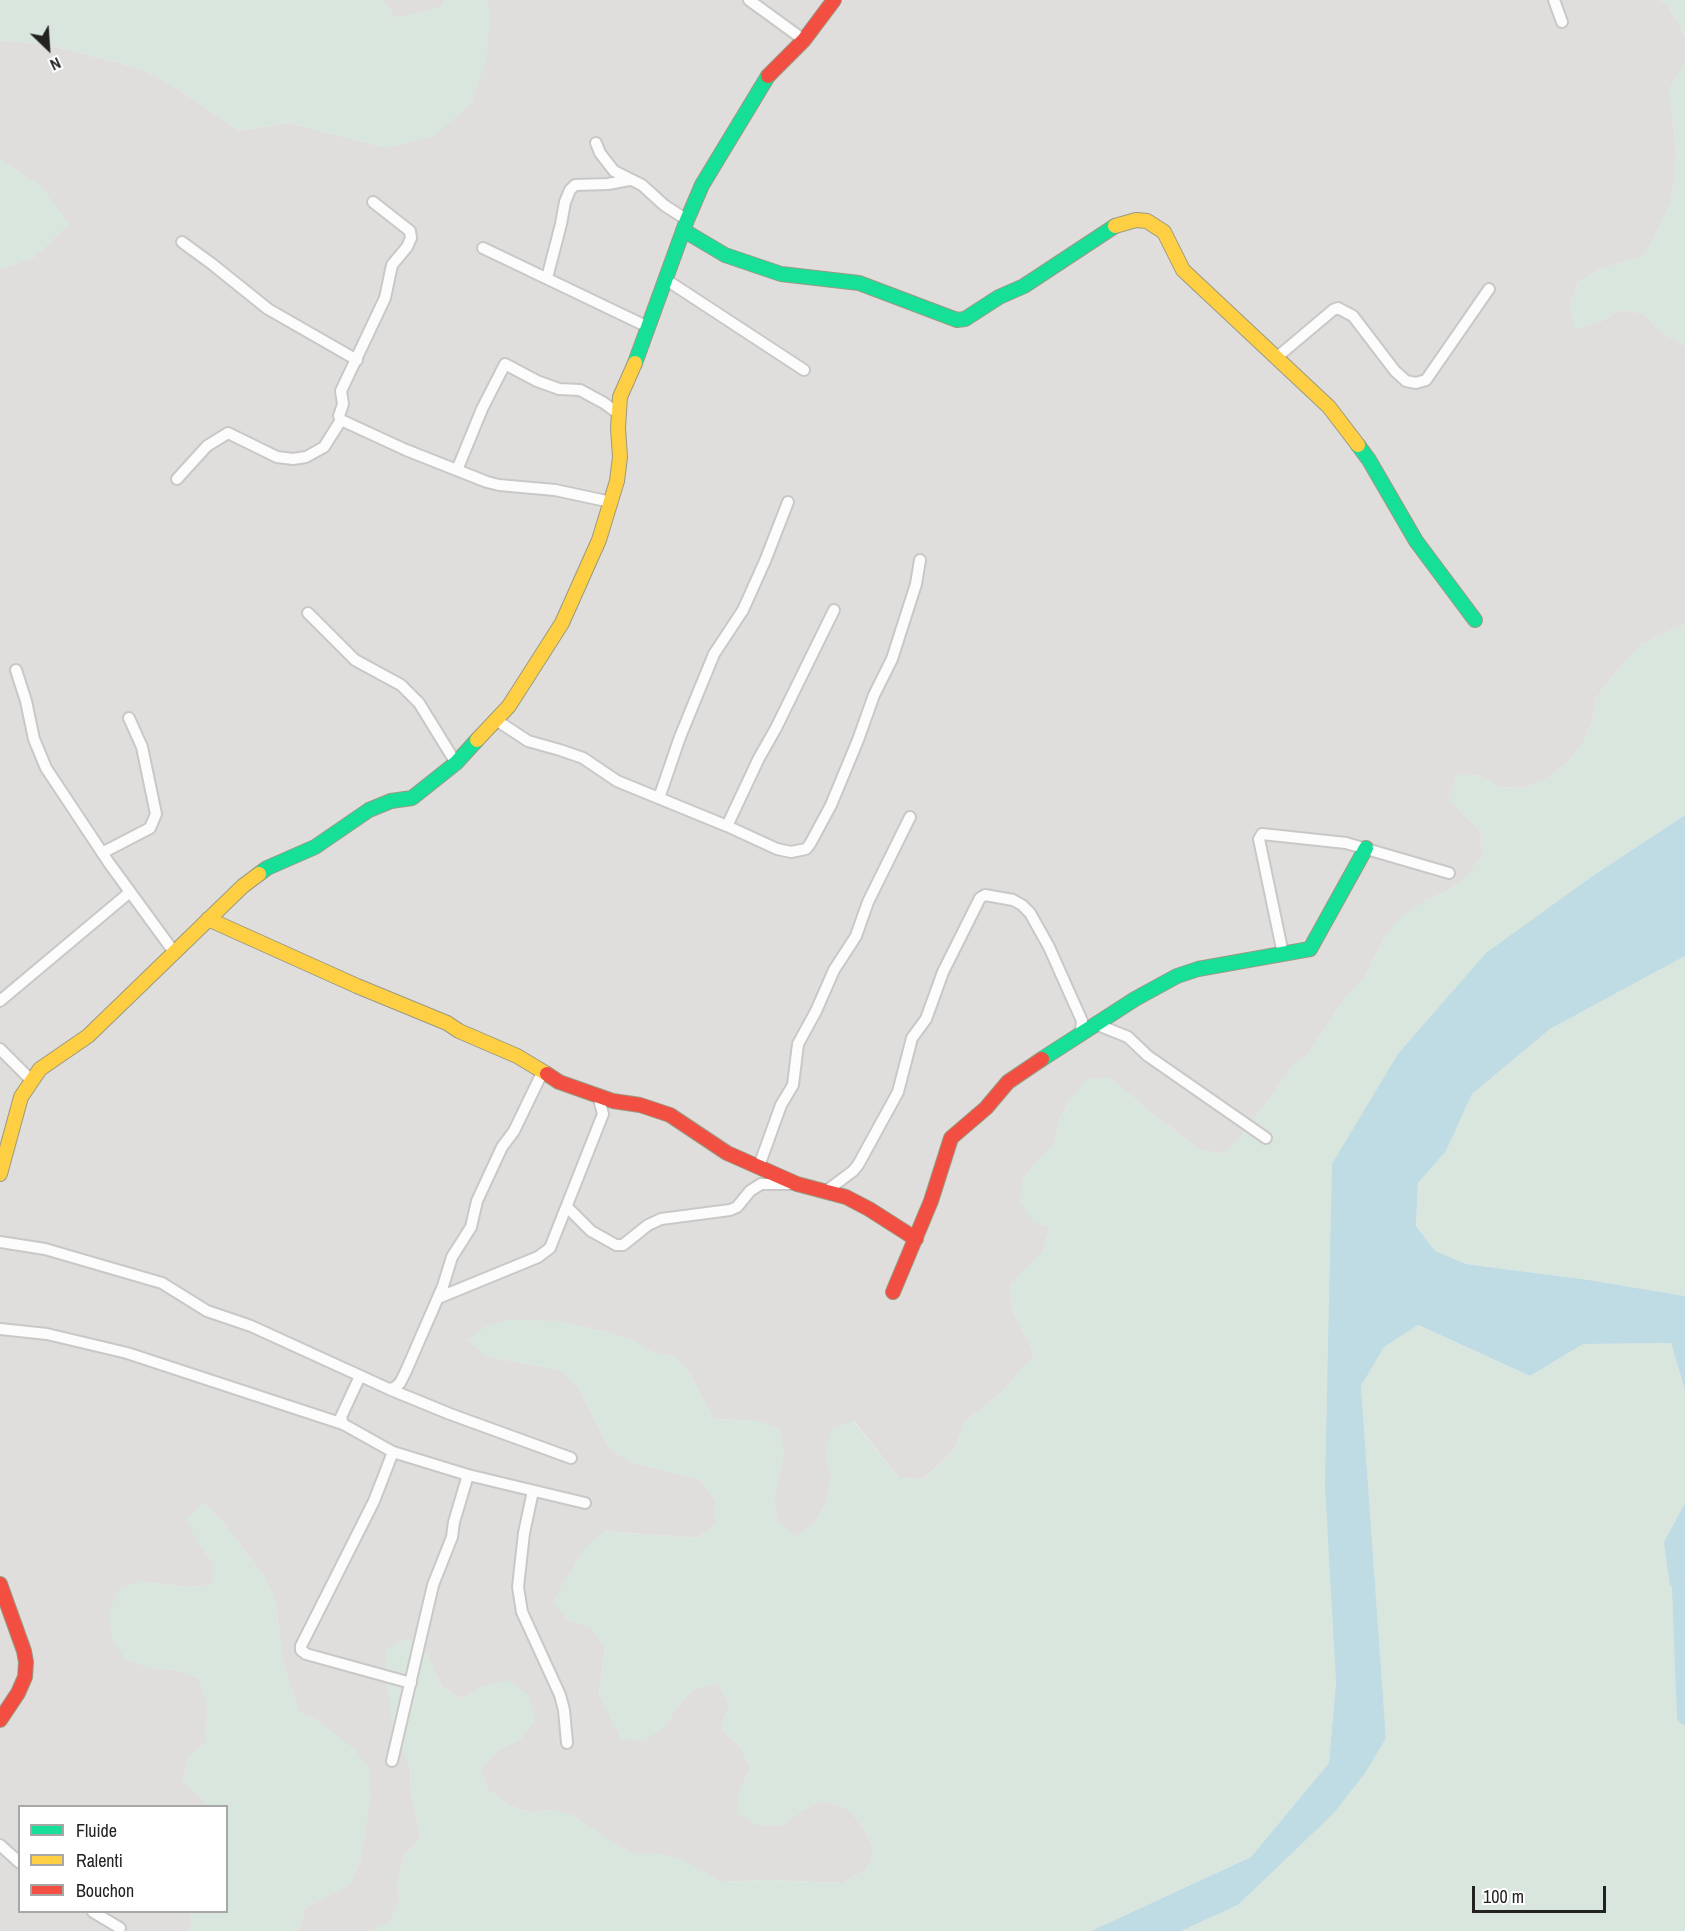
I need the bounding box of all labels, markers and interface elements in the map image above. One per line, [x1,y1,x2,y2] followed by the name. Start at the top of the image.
[18,18,78,78] north arrow
[47,52,65,76] text: N
[18,1805,228,1913] legend
[76,1818,117,1843] text: Fluide
[76,1848,123,1873] text: Ralenti
[1475,1874,1608,1912] scale bar
[76,1878,134,1903] text: Bouchon
[1483,1884,1524,1909] text: 100 m

